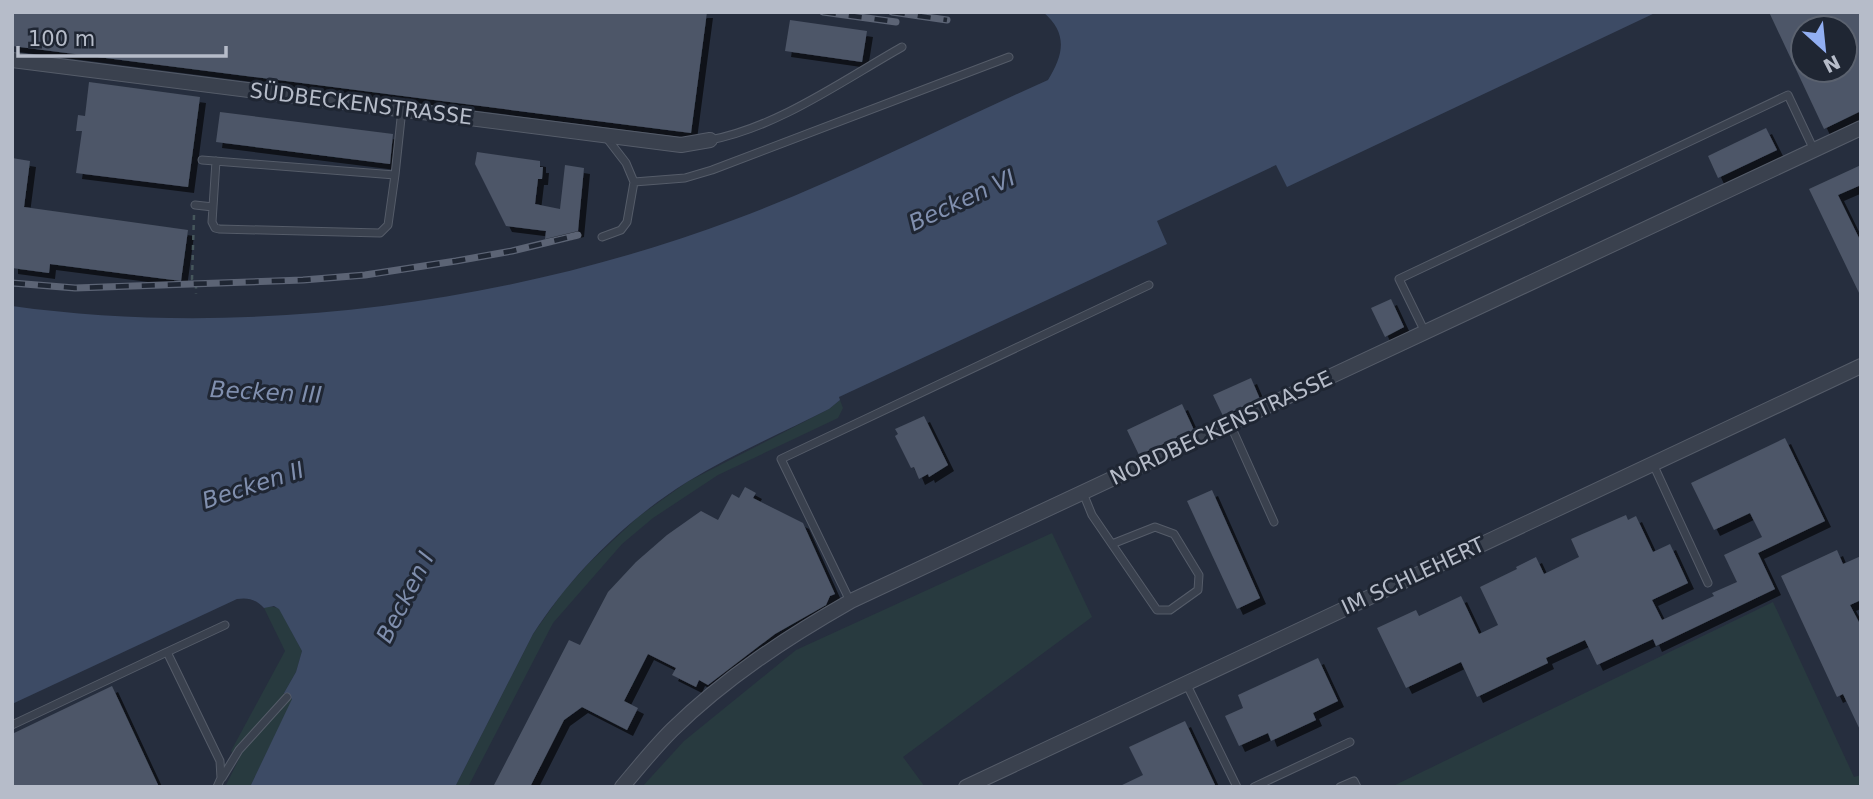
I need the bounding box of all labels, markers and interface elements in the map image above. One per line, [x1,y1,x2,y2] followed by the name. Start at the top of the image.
[18,14,226,58] scale bar
[1789,14,1859,84] north arrow
[28,27,95,51] text: 100 m
[1820,51,1844,78] text: N
[248,77,474,130] street label: SÜDBECKENSTRASSE
[905,164,1020,236] water label: Becken VI
[1106,366,1336,490] street label: NORDBECKENSTRASSE
[209,376,323,408] water label: Becken III
[199,456,307,514] water label: Becken II
[1338,532,1488,620] street label: IM SCHLEHERT
[371,547,439,647] water label: Becken I

